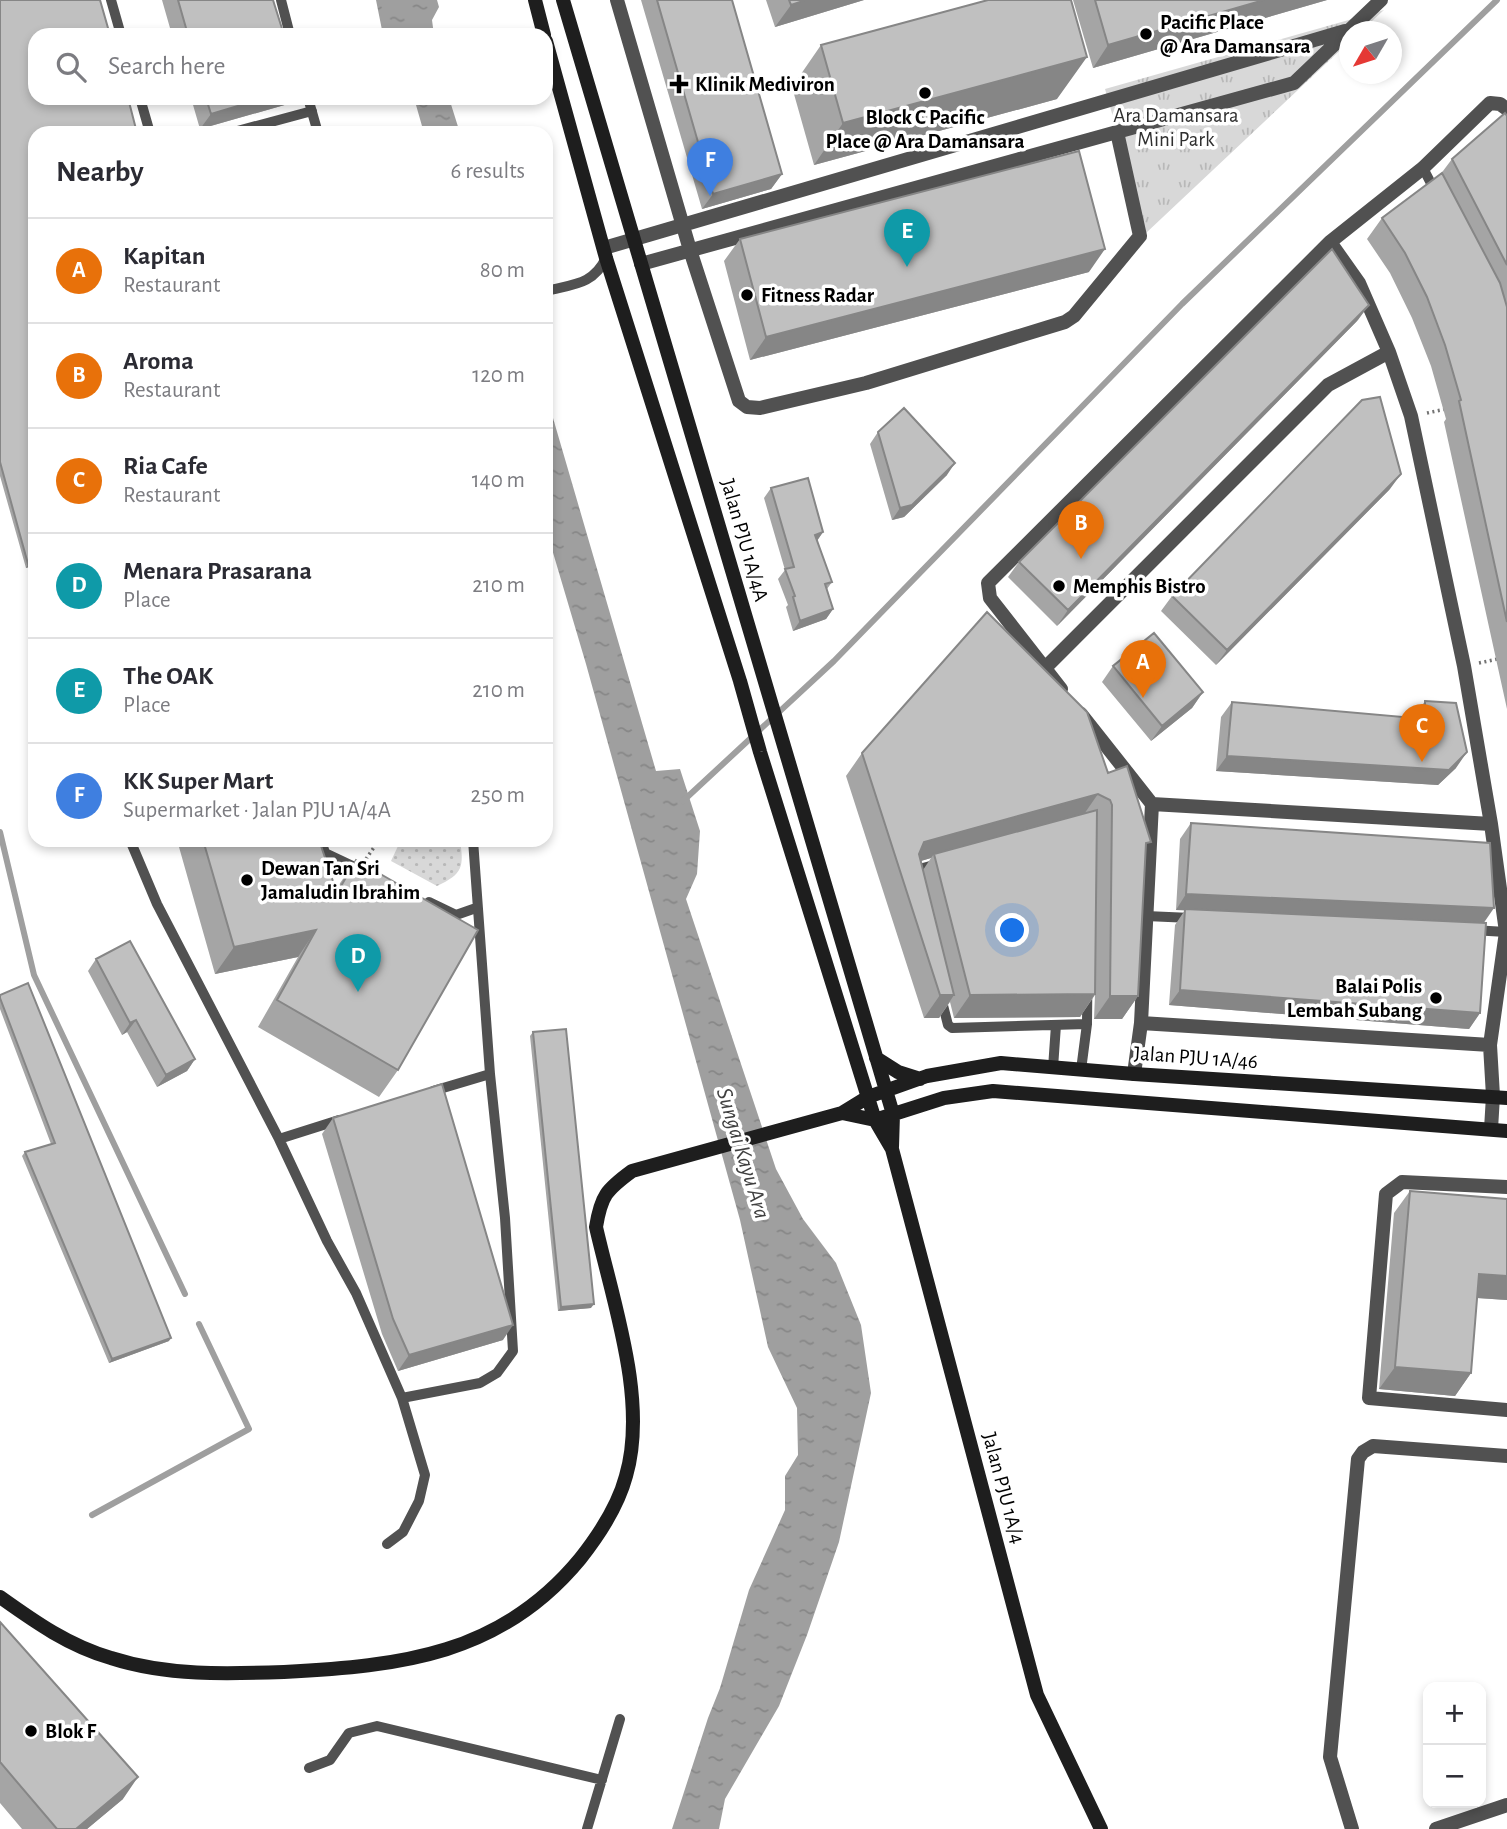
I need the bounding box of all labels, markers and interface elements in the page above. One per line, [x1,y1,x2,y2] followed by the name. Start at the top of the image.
[1160,12,1311,57] place label: Pacific Place @ Ara Damansara
[1339,21,1402,84] north arrow
[1138,26,1154,42] marker: Pacific Place @ Ara Damansara
[28,28,553,105] search box
[52,48,90,86] icon: search
[108,53,226,79] text: Search here
[669,74,689,94] marker: Klinik Mediviron
[695,74,835,95] place label: Klinik Mediviron
[917,85,933,101] marker: Block C Pacific Place @ Ara Damansara
[1113,105,1239,150] park label: Ara Damansara Mini Park
[825,107,1025,152] place label: Block C Pacific Place @ Ara Damansara
[687,138,733,196] pin: F
[56,157,144,187] text: Nearby
[451,160,525,183] text: 6 results
[884,209,930,267] pin: E
[123,243,206,269] text: Kapitan
[72,259,86,282] text: A
[480,259,525,282] text: 80 m
[123,274,220,297] text: Restaurant
[761,285,875,306] place label: Fitness Radar
[739,287,755,303] marker: Fitness Radar
[123,348,194,374] text: Aroma
[72,364,86,387] text: B
[472,364,525,387] text: 120 m
[123,379,220,402] text: Restaurant
[123,453,208,479] text: Ria Cafe
[73,469,85,492] text: C
[472,469,525,492] text: 140 m
[717,476,772,604] street label: Jalan PJU 1A/4A
[123,484,220,507] text: Restaurant
[1058,501,1104,559] pin: B
[123,558,312,584] text: Menara Prasarana
[71,574,87,597] text: D
[472,574,525,597] text: 210 m
[1073,576,1206,597] place label: Memphis Bistro
[1051,578,1067,594] marker: Memphis Bistro
[123,589,171,612] text: Place
[1120,640,1166,698] pin: A
[123,663,213,689] text: The OAK
[73,679,85,702] text: E
[472,679,525,702] text: 210 m
[123,694,171,717] text: Place
[1399,704,1445,762] pin: C
[123,768,273,794] text: KK Super Mart
[74,784,84,807] text: F
[471,784,525,807] text: 250 m
[123,799,391,822] text: Supermarket · Jalan PJU 1A/4A
[261,858,420,903] place label: Dewan Tan Sri Jamaludin Ibrahim
[239,872,255,888] marker: Dewan Tan Sri Jamaludin Ibrahim
[995,913,1029,947] your location
[335,934,381,992] pin: D
[1287,976,1422,1021] place label: Balai Polis Lembah Subang
[1428,990,1444,1006] marker: Balai Polis Lembah Subang
[1133,1043,1259,1072] street label: Jalan PJU 1A/46
[712,1085,773,1222] water label: Sungai Kayu Ara
[979,1430,1028,1546] street label: Jalan PJU 1A/4
[1423,1682,1486,1808] map controls
[1423,1682,1486,1745] button: +
[45,1721,97,1742] place label: Blok F
[23,1723,39,1739] marker: Blok F
[1423,1745,1486,1808] button: −

